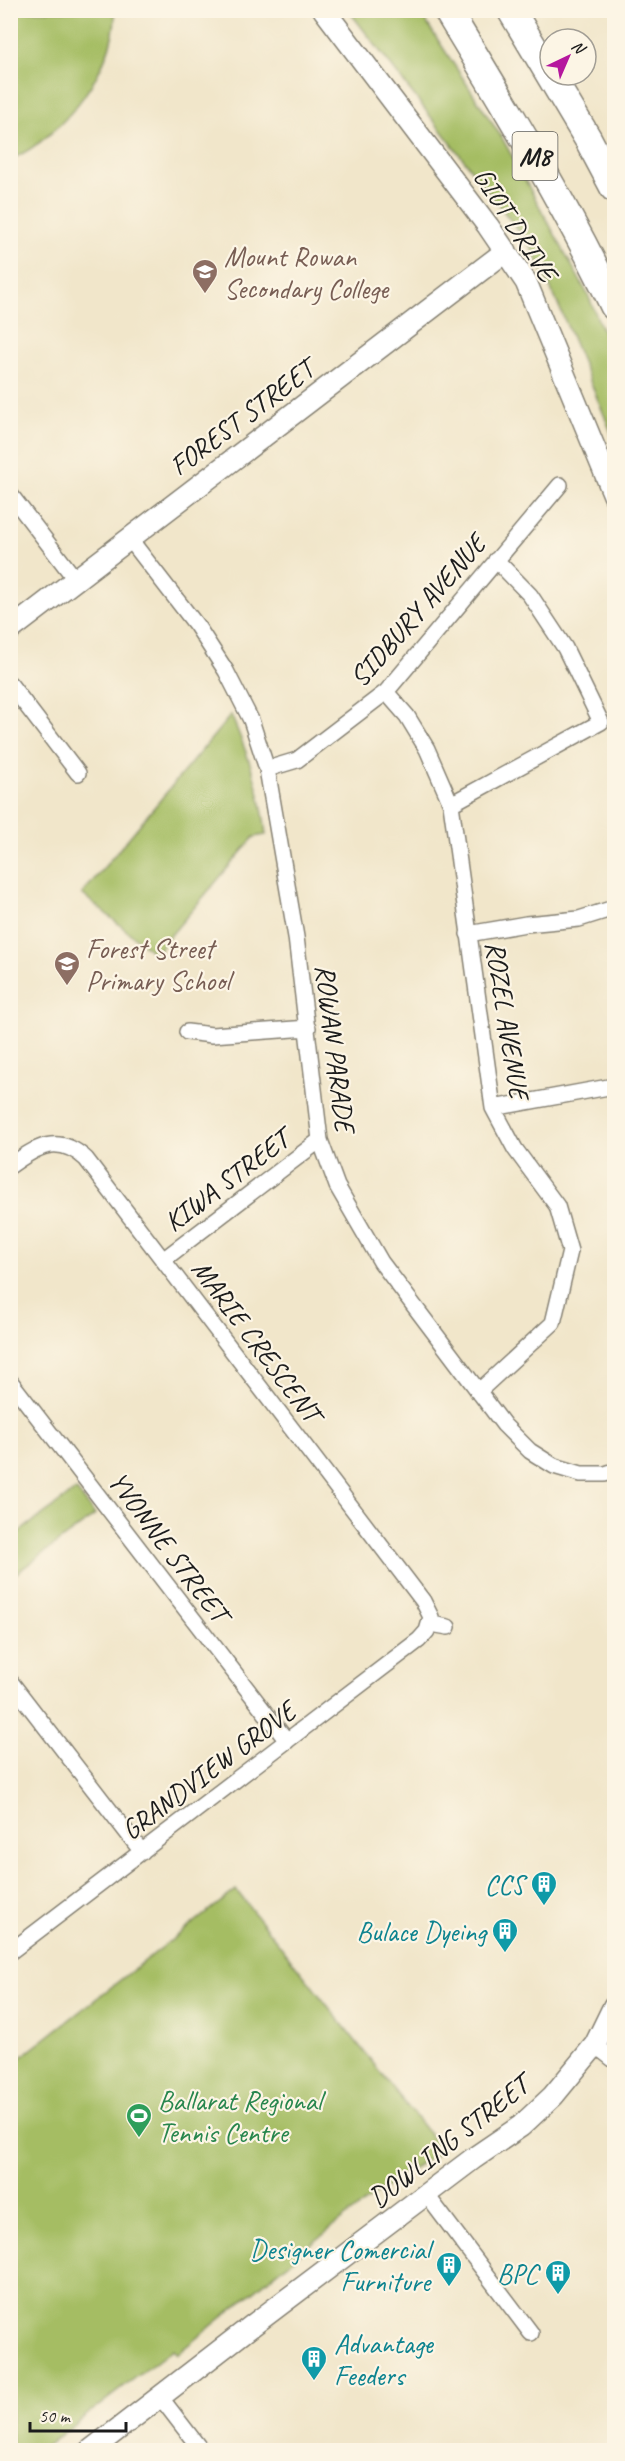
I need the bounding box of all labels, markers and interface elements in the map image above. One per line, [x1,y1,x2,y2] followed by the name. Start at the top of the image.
[538,27,598,87] north arrow
[567,36,590,60] text: N
[512,132,558,180] road number: M8
[466,161,567,290] street label: GIOT DRIVE
[224,239,390,306] place label: Mount Rowan Secondary College
[190,257,220,295] school or university icon: Mount Rowan Secondary College
[162,348,326,483] street label: FOREST STREET
[342,524,495,694] street label: SIDBURY AVENUE
[86,931,235,998] place label: Forest Street Primary School
[478,939,538,1105] street label: ROZEL AVENUE
[52,949,82,987] school or university icon: Forest Street Primary School
[308,962,364,1137] street label: ROWAN PARADE
[157,1118,302,1239] street label: KIWA STREET
[184,1252,333,1434] street label: MARIE CRESCENT
[101,1464,241,1634] street label: YVONNE STREET
[114,1691,305,1847] street label: GRANDVIEW GROVE
[485,1867,528,1902] place label: CCS
[529,1869,559,1907] building icon: CCS
[357,1914,488,1949] place label: Bulace Dyeing
[490,1916,520,1954] building icon: Bulace Dyeing
[361,2063,541,2215] street label: DOWLING STREET
[158,2083,327,2150] place label: Ballarat Regional Tennis Centre
[124,2101,154,2139] sports icon: Ballarat Regional Tennis Centre
[250,2232,435,2299] place label: Designer Comercial Furniture
[434,2250,464,2288] building icon: Designer Comercial Furniture
[497,2256,541,2291] place label: BPC
[543,2258,573,2296] building icon: BPC
[334,2326,435,2393] place label: Advantage Feeders
[299,2344,329,2382] building icon: Advantage Feeders
[30,2395,126,2433] scale bar
[39,2405,72,2427] text: 50 m

